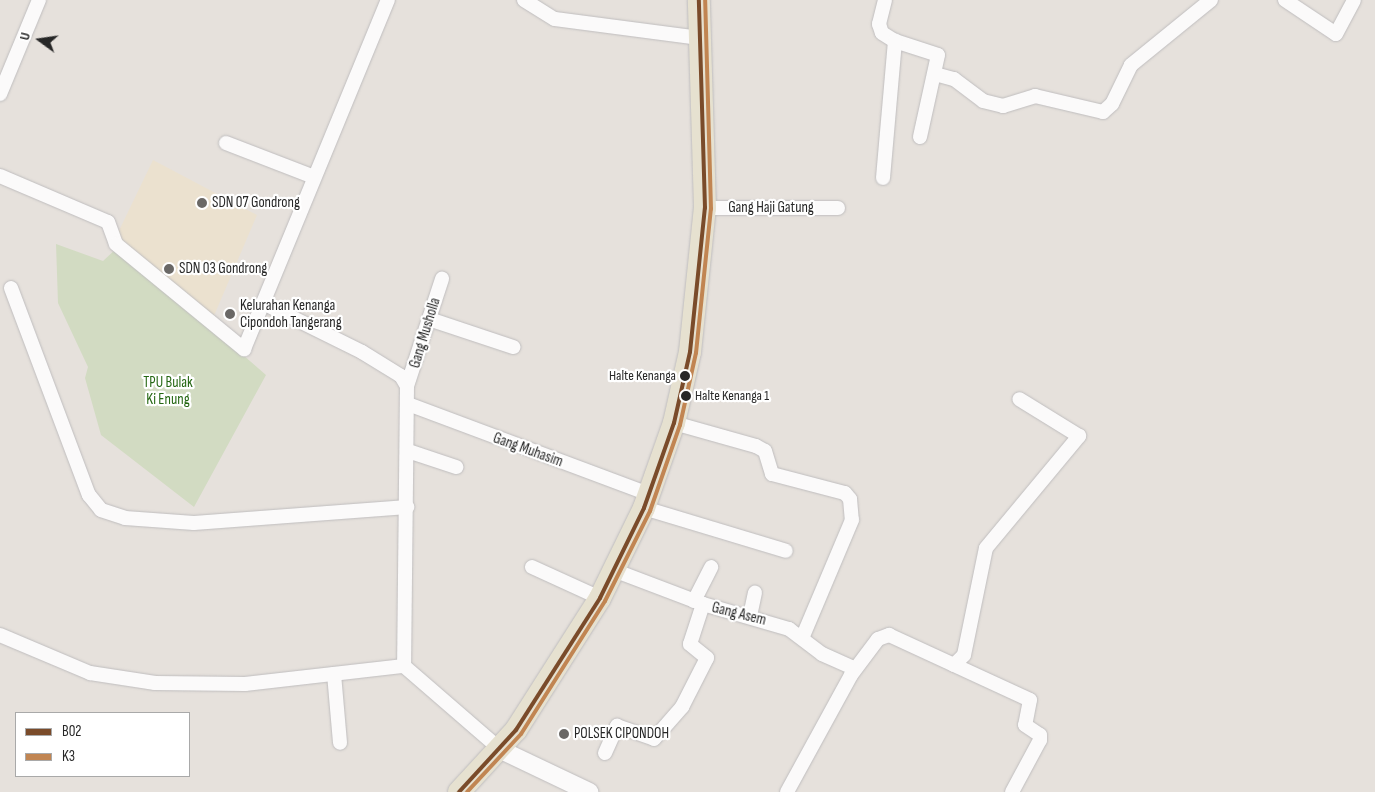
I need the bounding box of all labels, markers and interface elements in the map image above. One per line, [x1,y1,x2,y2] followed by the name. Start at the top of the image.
[15,15,65,65] north arrow
[16,31,34,42] text: U
[212,194,300,212] place label: SDN 07 Gondrong
[196,197,208,209] marker: SDN 07 Gondrong
[728,199,814,217] street label: Gang Haji Gatung
[179,260,267,278] place label: SDN 03 Gondrong
[163,263,175,275] marker: SDN 03 Gondrong
[240,296,342,331] place label: Kelurahan Kenanga Cipondoh Tangerang
[406,296,444,370] street label: Gang Musholla
[224,308,236,320] marker: Kelurahan Kenanga Cipondoh Tangerang
[609,368,676,384] place label: Halte Kenanga
[680,371,690,381] marker: Halte Kenanga
[143,373,193,408] park label: TPU Bulak Ki Enung
[695,388,769,404] place label: Halte Kenanga 1
[681,391,691,401] marker: Halte Kenanga 1
[491,429,565,471] street label: Gang Muhasim
[710,599,768,629] street label: Gang Asem
[15,712,190,777] legend
[62,722,82,741] text: B02
[574,725,669,743] place label: POLSEK CIPONDOH
[558,728,570,740] marker: POLSEK CIPONDOH
[62,747,75,766] text: K3

